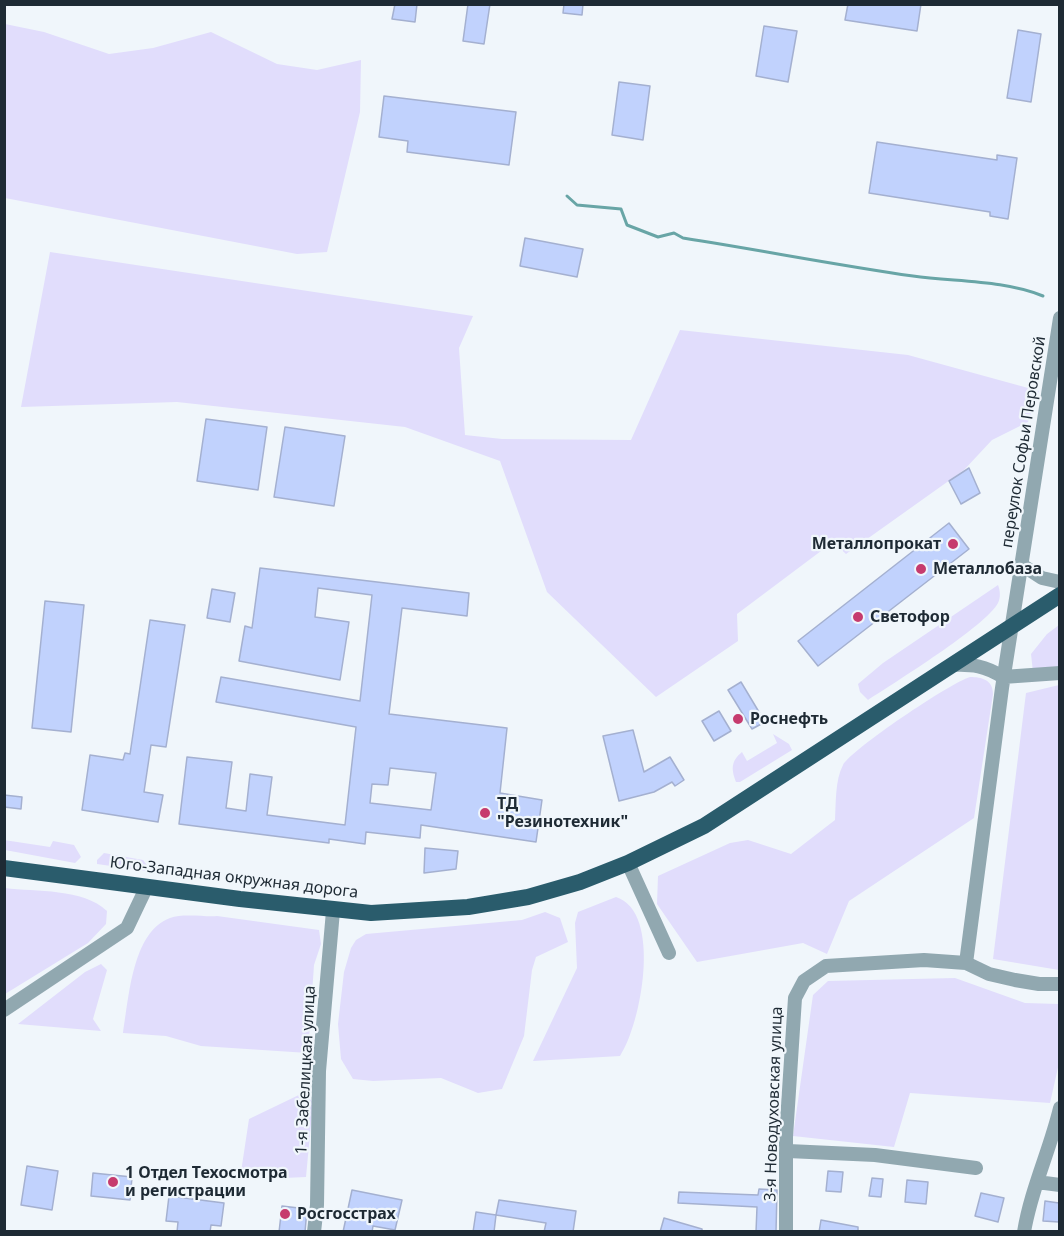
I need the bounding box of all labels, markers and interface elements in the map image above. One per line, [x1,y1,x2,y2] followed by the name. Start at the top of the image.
[998,335,1050,549] street label: переулок Софьи Перовской
[812,534,941,554] place label: Металлопрокат
[946,537,960,551] marker: Металлопрокат
[933,559,1042,579] place label: Металлобаза
[914,562,928,576] marker: Металлобаза
[870,607,950,627] place label: Светофор
[851,610,865,624] marker: Светофор
[750,709,828,729] place label: Роснефть
[731,712,745,726] marker: Роснефть
[497,794,628,832] place label: ТД "Резинотехник"
[478,806,492,820] marker: ТД "Резинотехник"
[109,853,359,903] street label: Юго-Западная окружная дорога
[292,985,320,1155] street label: 1-я Забелицкая улица
[761,1006,787,1202] street label: 3-я Новодуховская улица
[125,1163,288,1201] place label: 1 Отдел Техосмотра и регистрации
[106,1175,120,1189] marker: 1 Отдел Техосмотра и регистрации
[297,1204,396,1224] place label: Росгосстрах
[278,1207,292,1221] marker: Росгосстрах

